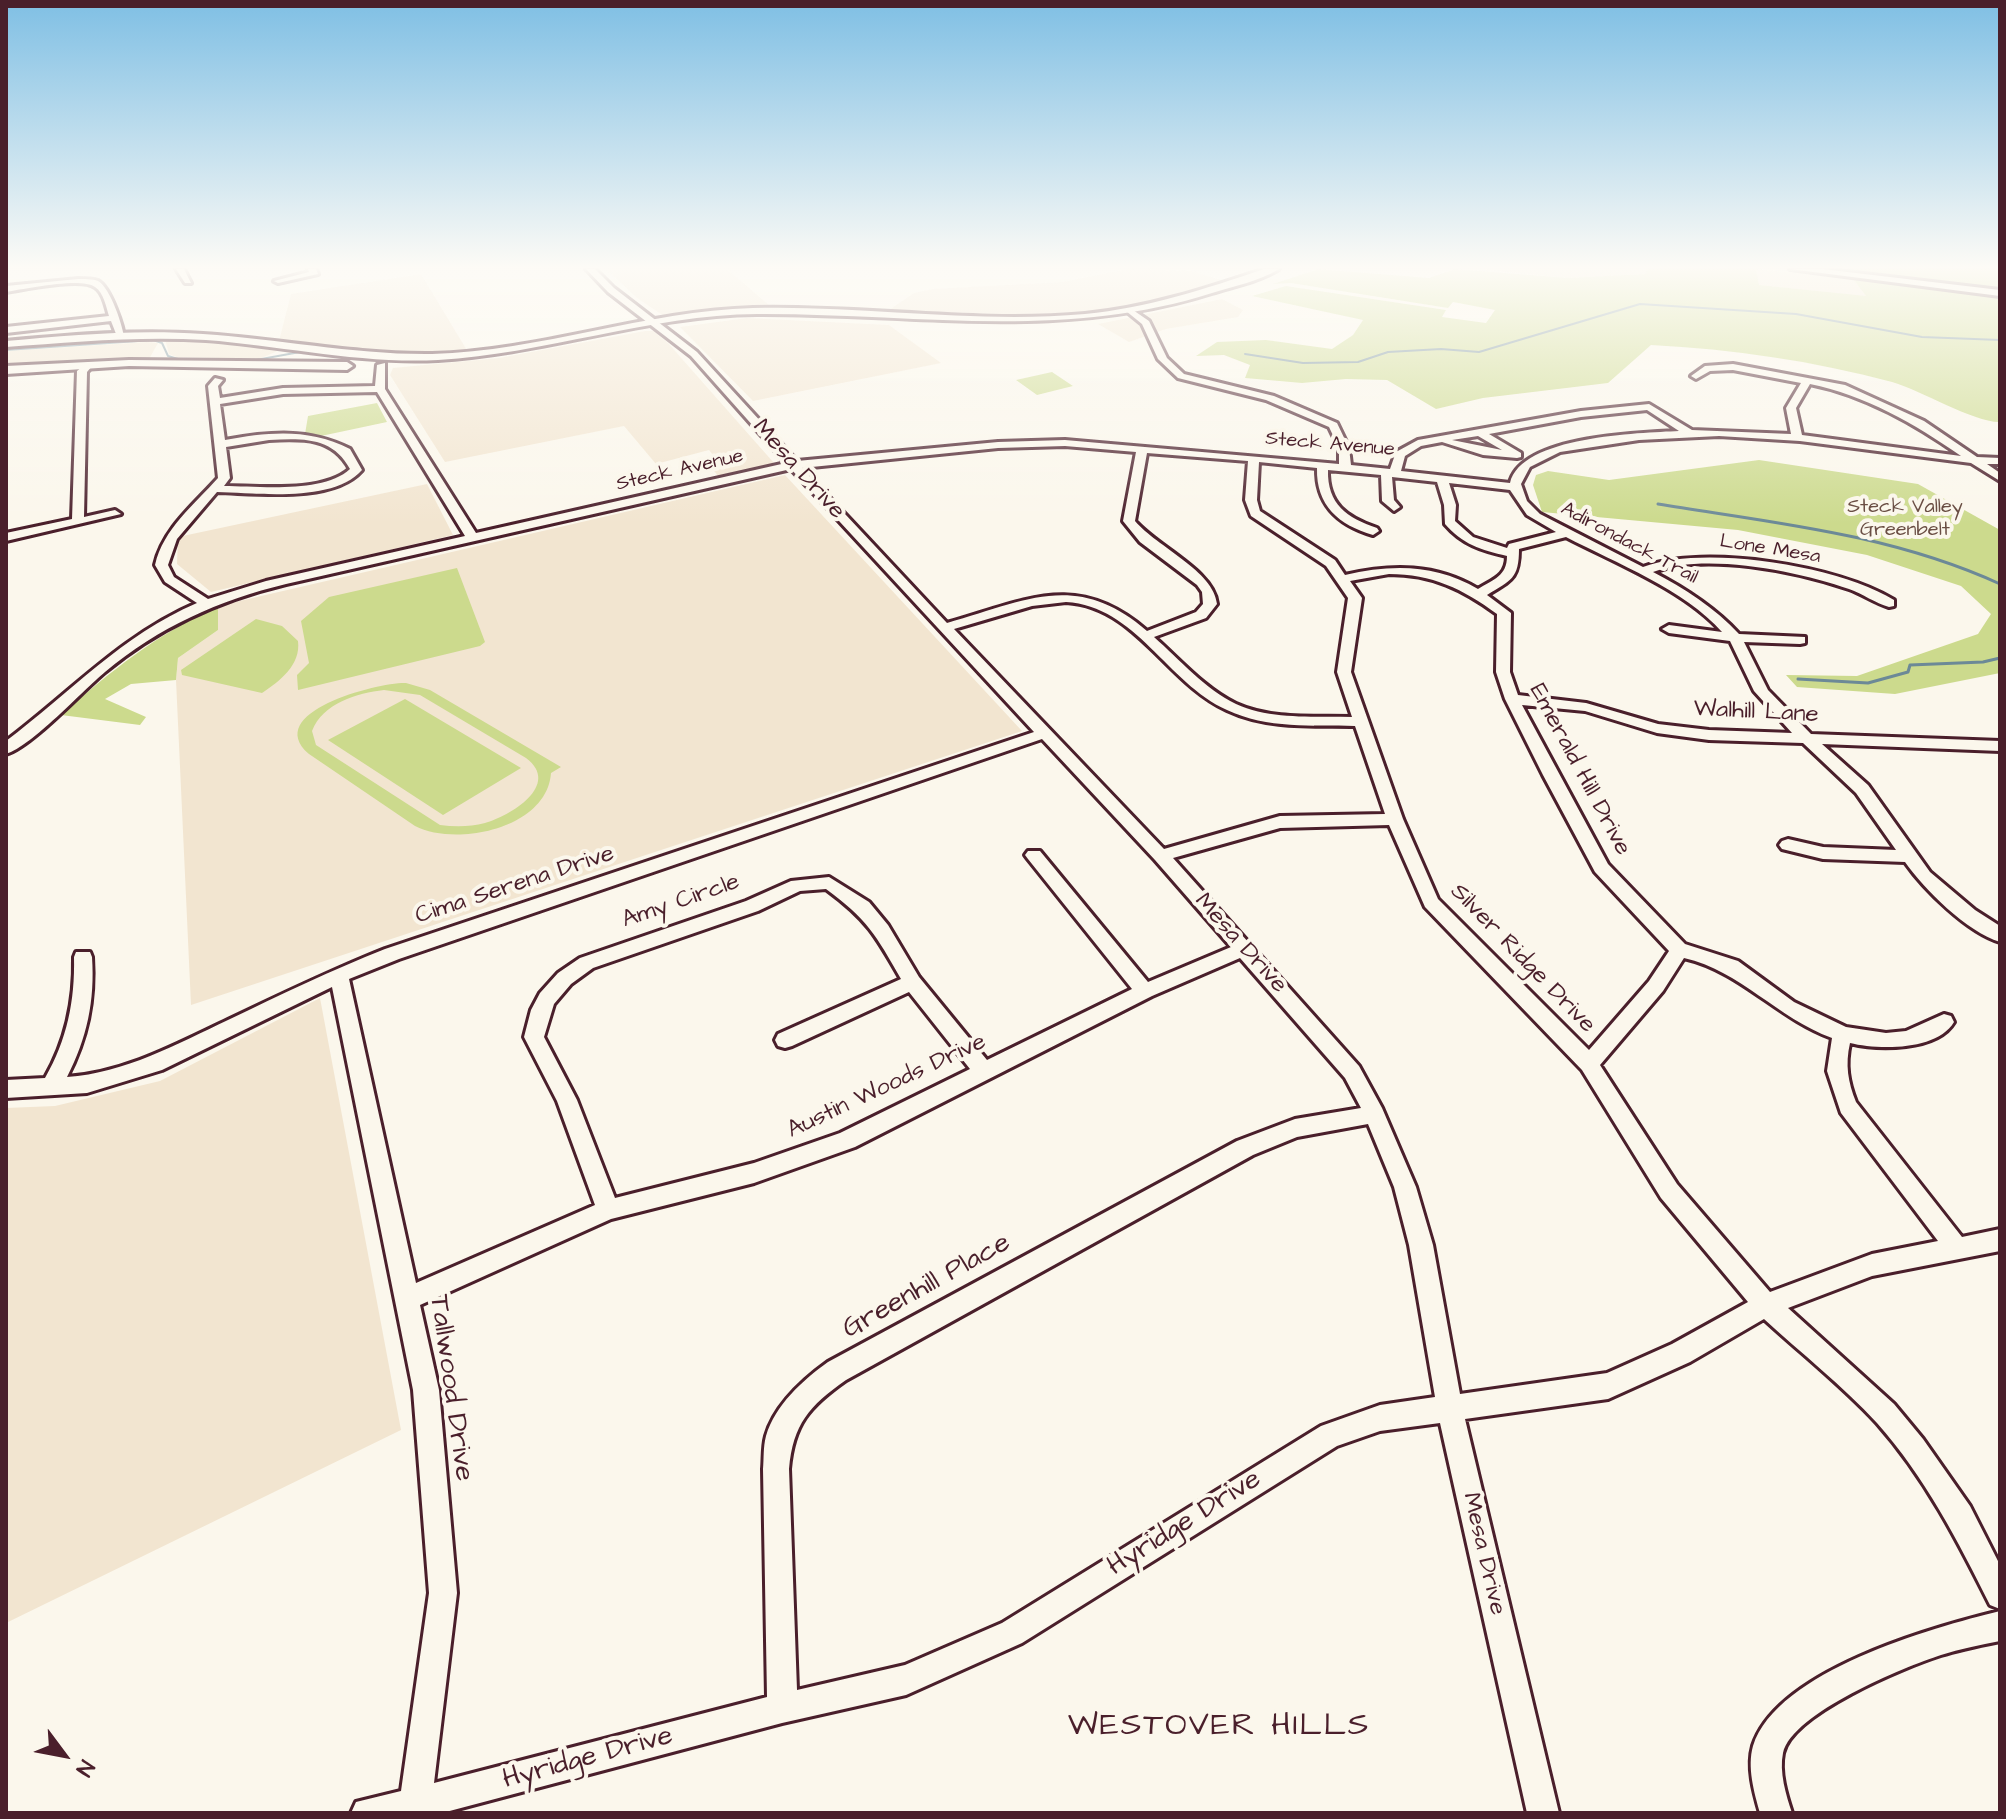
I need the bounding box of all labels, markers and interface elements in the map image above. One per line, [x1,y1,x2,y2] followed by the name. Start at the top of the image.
[746,414,850,526] street label: Mesa Drive
[1264,427,1396,463] street label: Steck Avenue
[614,445,746,497] street label: Steck Avenue
[1847,496,1963,543] park label: Steck Valley Greenbelt
[1556,498,1702,590] street label: Adirondack Trail
[1718,530,1822,570] street label: Lone Mesa
[1522,679,1636,861] street label: Emerald Hill Drive
[1693,695,1819,731] street label: Walhill Lane
[412,840,618,932] street label: Cima Serena Drive
[618,868,744,936] street label: Amy Circle
[1443,878,1601,1040] street label: Silver Ridge Drive
[1188,888,1292,1000] street label: Mesa Drive
[783,1028,991,1146] street label: Austin Woods Drive
[837,1227,1017,1347] street label: Greenhill Place
[420,1293,480,1483] street label: Tallwood Drive
[1102,1463,1268,1585] street label: Hyridge Drive
[1455,1490,1511,1618] street label: Mesa Drive
[1068,1708,1370,1746] district label: WESTOVER HILLS
[24,1715,104,1795] north arrow
[499,1720,677,1798] street label: Hyridge Drive
[68,1754,102,1782] text: N

